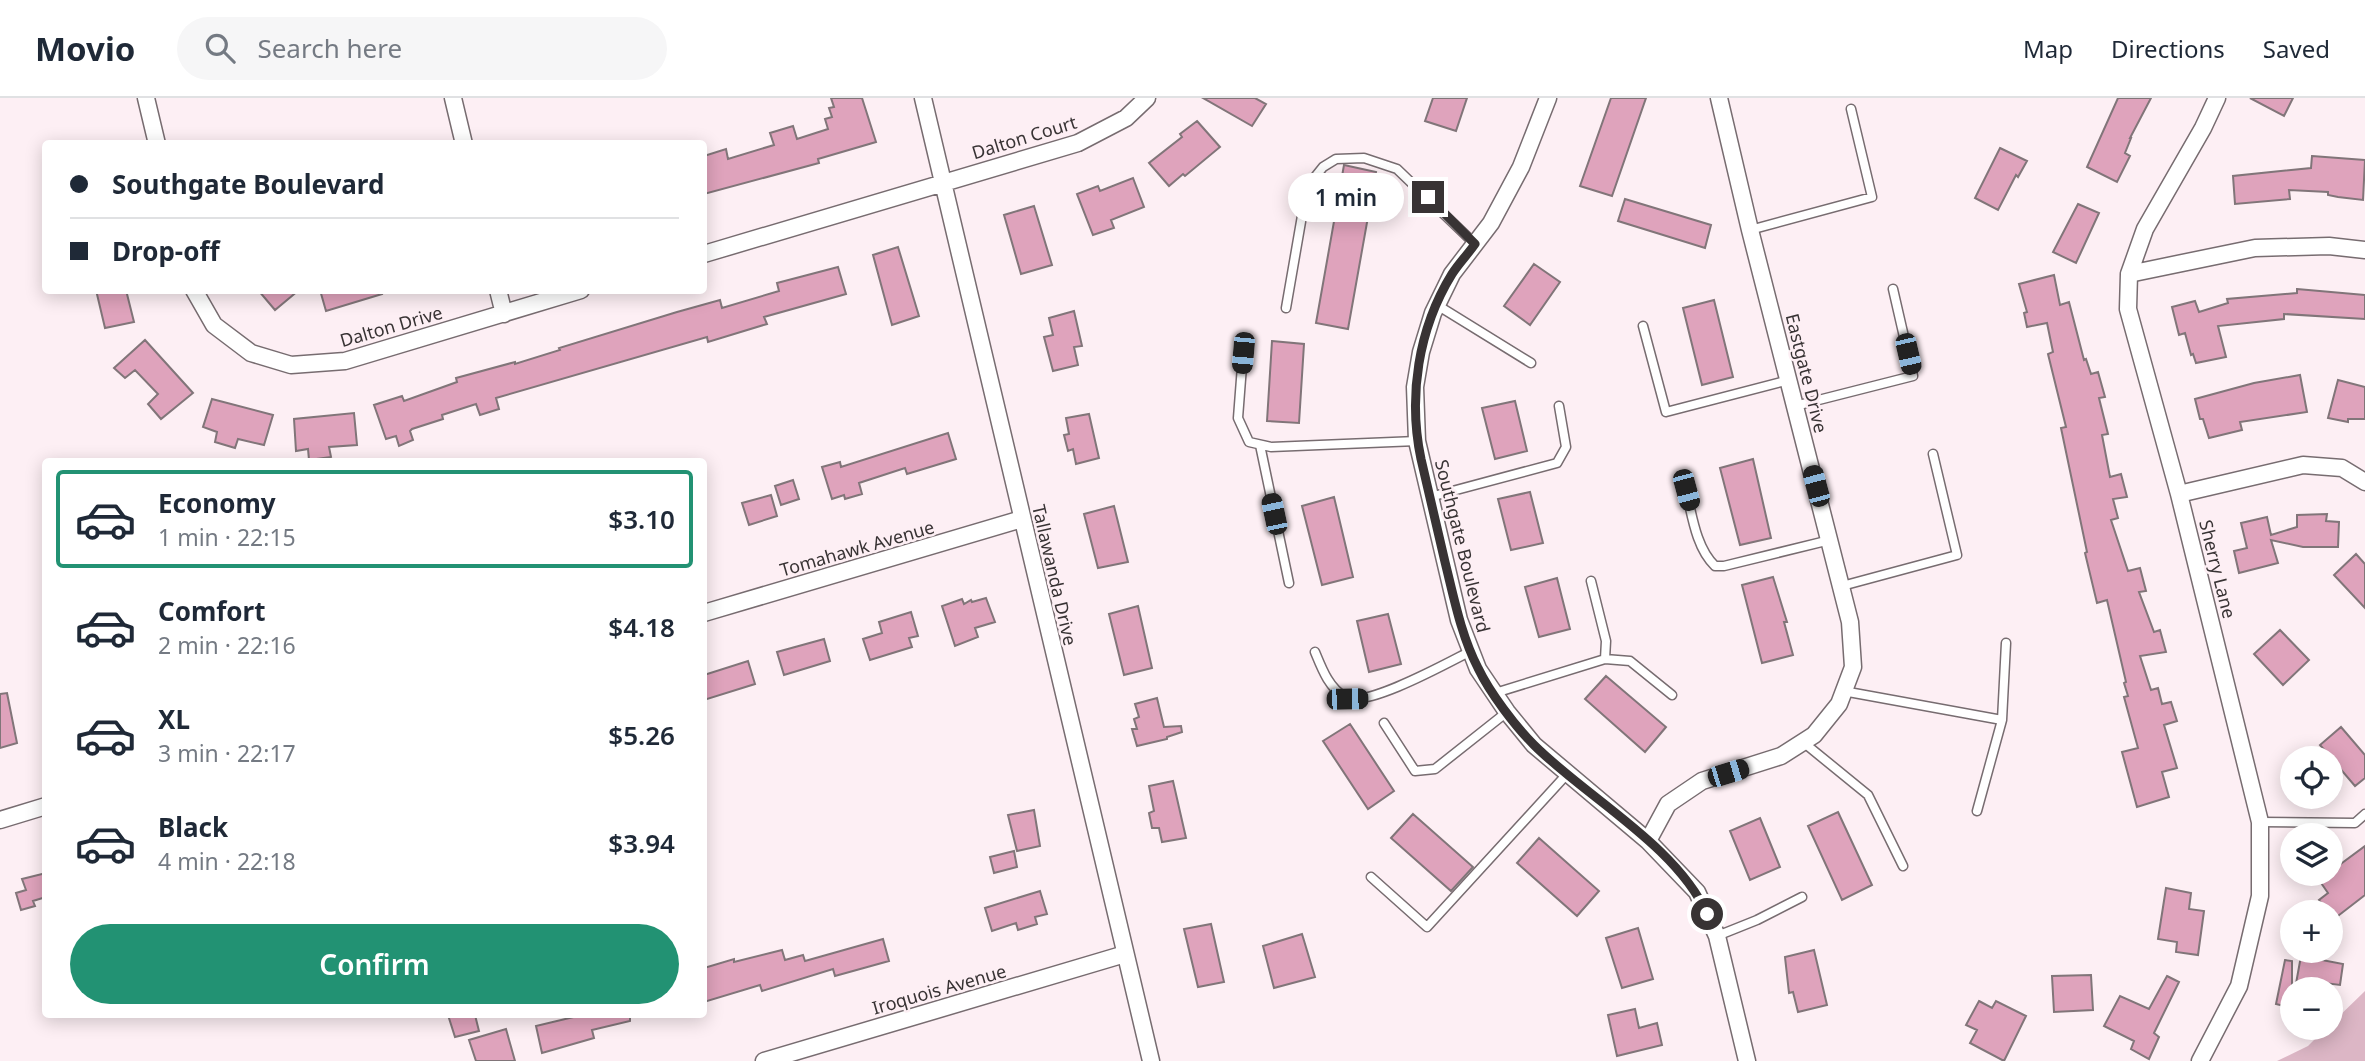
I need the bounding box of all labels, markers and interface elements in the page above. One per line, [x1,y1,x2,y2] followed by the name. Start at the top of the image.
[177,17,667,80] search box
[35,26,135,71] text: Movio
[201,29,239,67] icon: search
[257,30,402,66] text: Search here
[2023,32,2073,65] text: Map
[2111,32,2225,65] text: Directions
[2263,32,2330,65] text: Saved
[969,110,1080,164] street label: Dalton Court
[112,166,384,202] text: Southgate Boulevard
[1288,172,1404,222] callout: 1 min
[1315,181,1377,213] text: 1 min
[1412,181,1444,213] route end
[112,233,219,269] text: Drop-off
[337,300,445,352] street label: Dalton Drive
[1781,311,1833,435] street label: Eastgate Drive
[1231,331,1256,375] car
[1894,331,1923,377] car
[1430,457,1496,635] street label: Southgate Boulevard
[1801,463,1832,509] car
[1671,467,1702,513] car
[158,485,276,521] text: Economy
[74,488,137,551] icon: car
[1260,491,1289,537] car
[608,501,675,537] text: $3.10
[1027,502,1083,648] street label: Tallawanda Drive
[777,514,937,582] street label: Tomahawk Avenue
[2194,517,2242,621] street label: Sherry Lane
[158,521,296,553] text: 1 min · 22:15
[158,593,266,629] text: Comfort
[74,596,137,659] icon: car
[608,609,675,645] text: $4.18
[158,629,296,661] text: 2 min · 22:16
[1326,688,1369,710] car
[158,701,190,737] text: XL
[74,704,137,767] icon: car
[608,717,675,753] text: $5.26
[158,737,296,769] text: 3 min · 22:17
[2280,746,2343,1040] map controls
[2280,746,2343,809] button: locate
[1705,757,1752,789] car
[158,809,228,845] text: Black
[74,812,137,875] icon: car
[2280,823,2343,886] button: layers
[608,825,675,861] text: $3.94
[158,845,296,877] text: 4 min · 22:18
[1691,898,1723,930] route start
[2280,900,2343,963] button: +
[70,924,679,1004] button: Confirm
[869,958,1009,1020] street label: Iroquois Avenue
[2280,977,2343,1040] button: −

